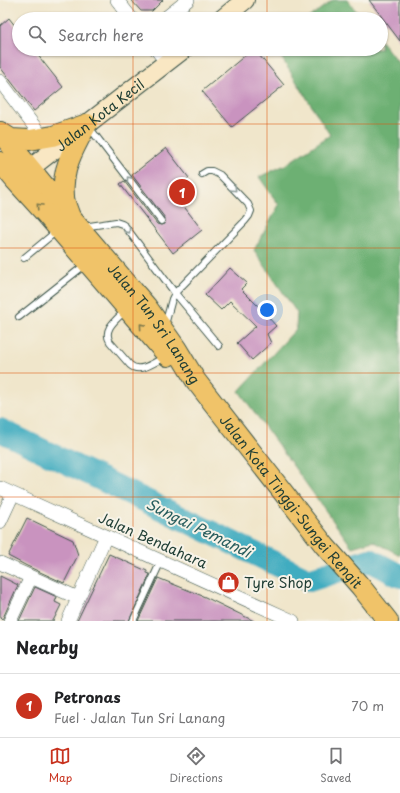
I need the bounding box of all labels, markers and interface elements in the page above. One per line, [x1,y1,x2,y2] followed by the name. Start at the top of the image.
[12,12,388,56] search box
[26,23,48,45] icon: search
[58,23,144,46] text: Search here
[51,73,149,156] street label: Jalan Kota Kecil
[126,176,134,183] one-way arrow
[169,177,195,207] pin: 1
[229,184,237,192] one-way arrow
[37,204,44,211] one-way arrow
[123,227,130,234] one-way arrow
[103,258,206,388] street label: Jalan Tun Sri Lanang
[257,300,277,320] your location
[139,324,146,331] one-way arrow
[215,410,368,593] street label: Jalan Kota Tinggi-Sungei Rengit
[142,492,258,564] water label: Sungai Pemandi
[95,507,211,573] street label: Jalan Bendahara
[216,569,242,595] shop icon: Tyre Shop
[244,572,312,593] place label: Tyre Shop
[16,634,78,660] text: Nearby
[54,685,121,708] text: Petronas
[26,696,32,715] text: 1
[351,696,384,715] text: 70 m
[54,708,225,727] text: Fuel · Jalan Tun Sri Lanang
[49,745,72,786] tab: Map
[169,745,223,786] tab: Directions
[320,745,351,786] tab: Saved

